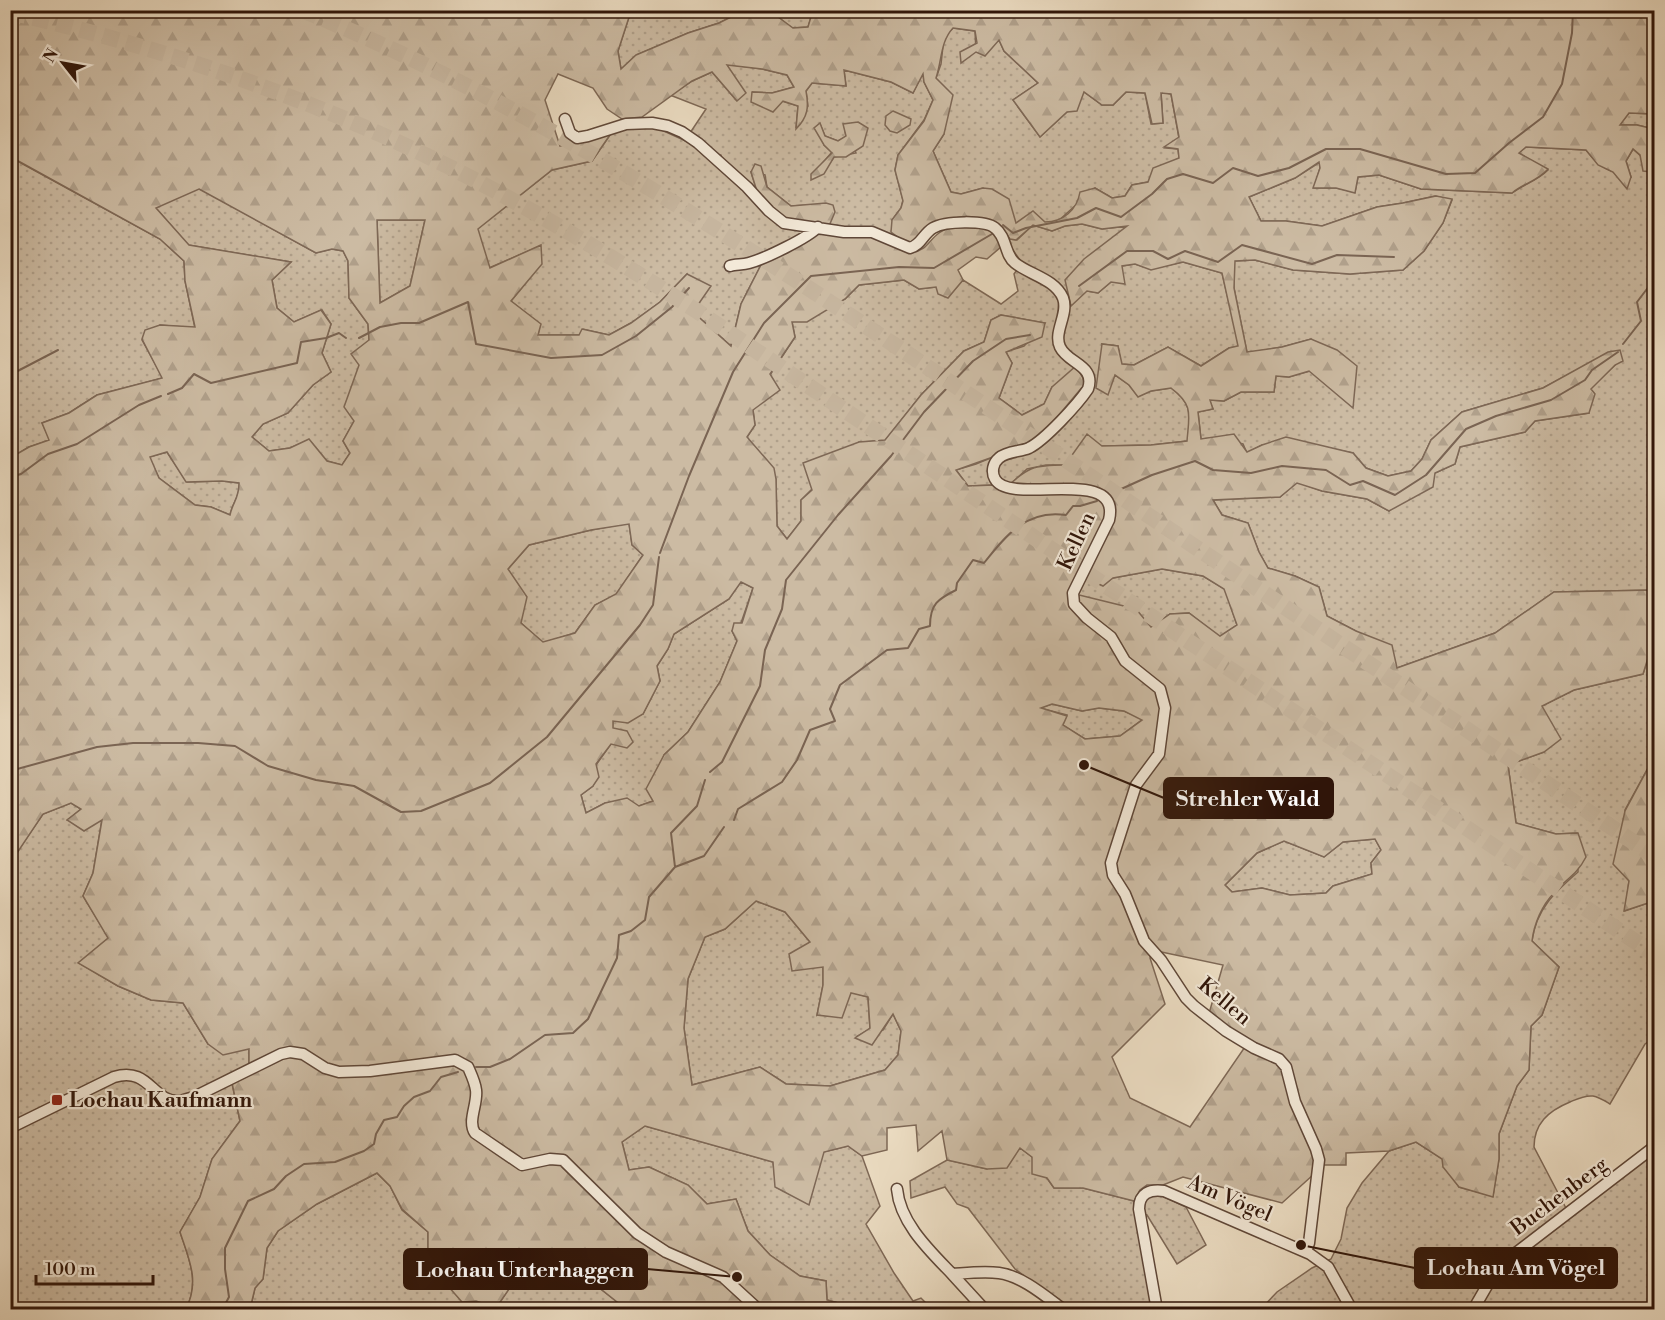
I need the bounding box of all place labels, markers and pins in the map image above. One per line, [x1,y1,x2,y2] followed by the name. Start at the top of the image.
[1164,778,1333,818] callout: Strehler Wald
[69,1088,252,1114] place label: Lochau Kaufmann
[50,1093,64,1107] marker: Lochau Kaufmann
[1415,1248,1617,1288] callout: Lochau Am Vögel
[404,1249,647,1289] callout: Lochau Unterhaggen

